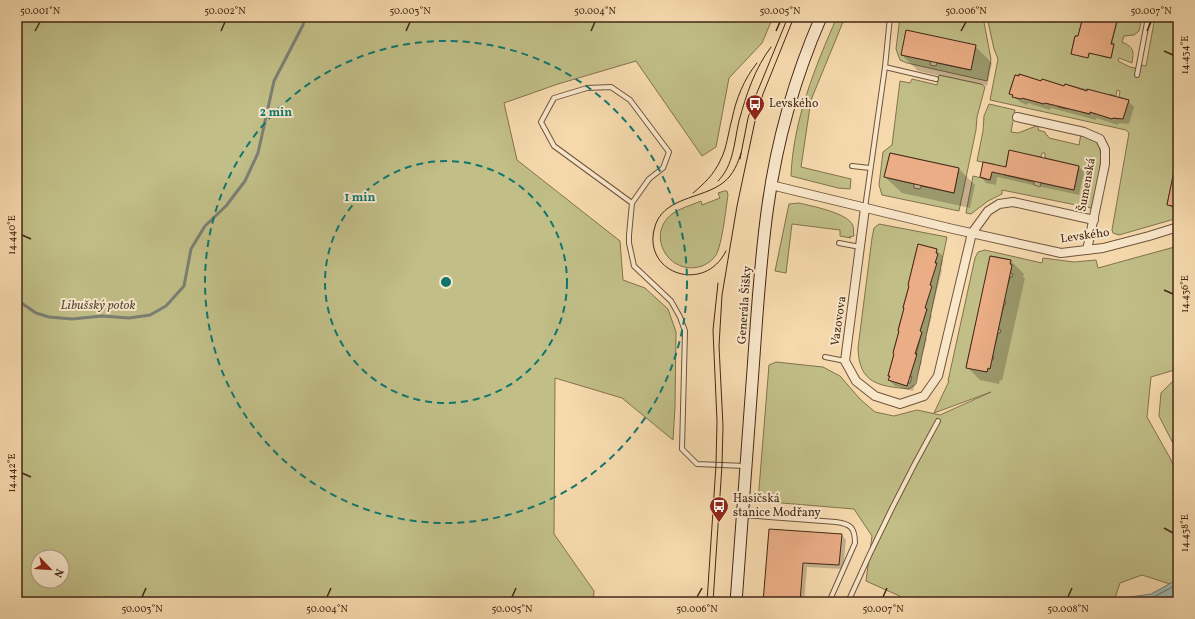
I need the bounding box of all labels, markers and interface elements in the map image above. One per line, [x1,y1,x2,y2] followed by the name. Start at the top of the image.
[20,4,61,18] text: 50.001°N
[204,4,246,18] text: 50.002°N
[389,4,431,18] text: 50.003°N
[574,4,616,18] text: 50.004°N
[759,4,801,18] text: 50.005°N
[945,4,987,18] text: 50.006°N
[1130,4,1172,18] text: 50.007°N
[1178,36,1192,74] text: 14.434°E
[744,93,766,121] bus stop icon: Levského
[769,96,818,112] place label: Levského
[260,105,292,121] text: 2 min
[1073,157,1100,213] street label: Šumenská
[345,190,376,206] text: 1 min
[5,215,19,255] text: 14.440°E
[1059,225,1111,247] street label: Levského
[733,265,756,345] street label: Generála Šišky
[439,275,453,289] centre of rings
[1178,275,1192,313] text: 14.436°E
[828,295,850,347] street label: Vazovova
[60,297,136,315] water label: Libušský potok
[5,453,19,493] text: 14.442°E
[733,491,821,521] place label: Hasičská stanice Modřany
[708,495,730,523] bus stop icon: Hasičská stanice Modřany
[1178,514,1192,552] text: 14.438°E
[30,549,70,589] north arrow
[49,566,66,579] text: N
[121,602,163,616] text: 50.003°N
[306,602,348,616] text: 50.004°N
[491,602,533,616] text: 50.005°N
[676,602,718,616] text: 50.006°N
[862,602,904,616] text: 50.007°N
[1047,602,1089,616] text: 50.008°N

